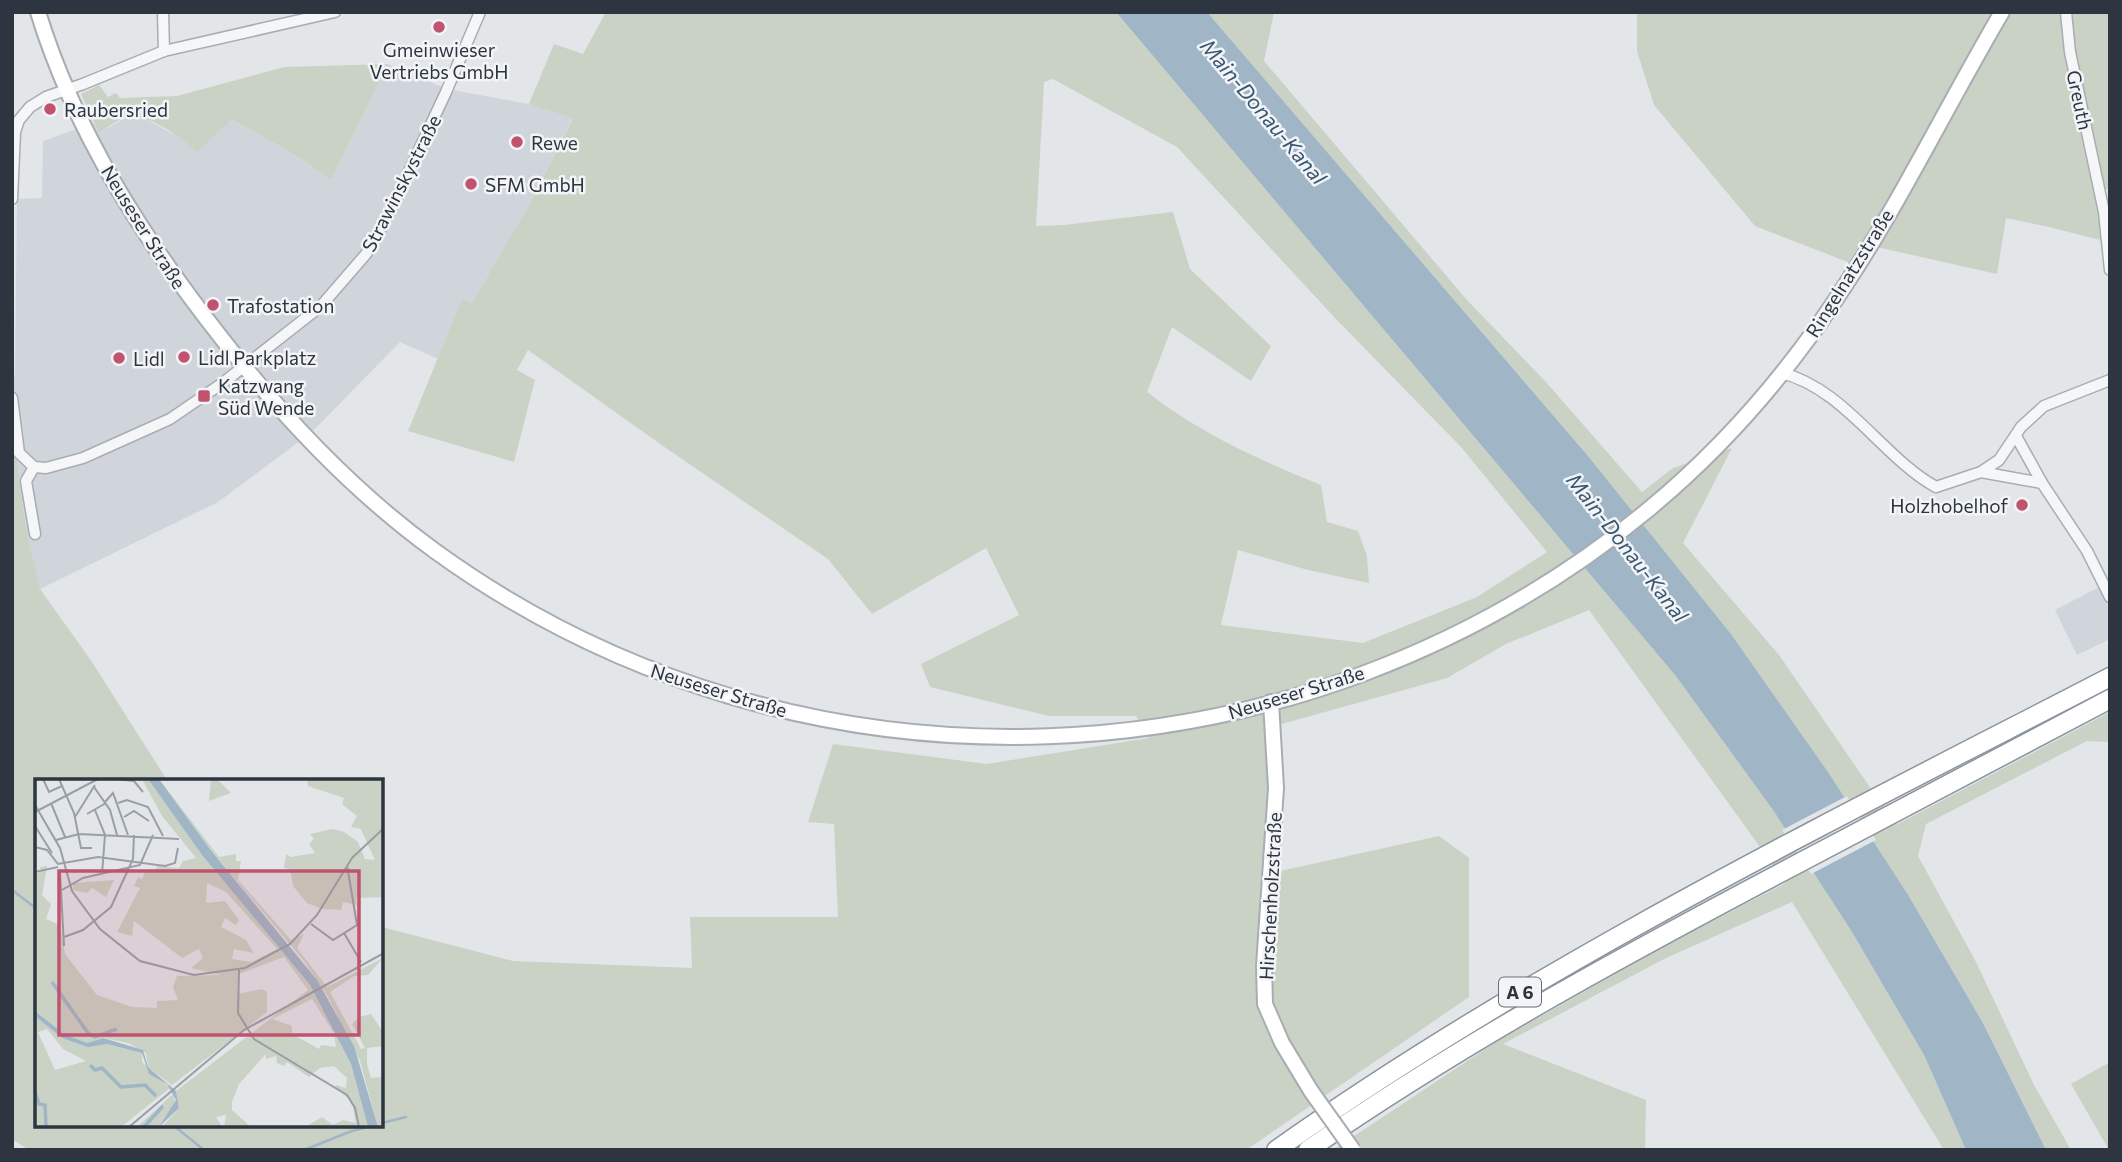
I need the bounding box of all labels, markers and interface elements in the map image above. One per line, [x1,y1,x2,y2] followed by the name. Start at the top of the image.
[431,19,447,35] marker: Gmeinwieser Vertriebs GmbH
[1196,33,1333,189] water label: Main-Donau-Kanal
[370,38,508,83] place label: Gmeinwieser Vertriebs GmbH
[2062,68,2098,132] street label: Greuth
[64,98,168,121] place label: Raubersried
[42,101,58,117] marker: Raubersried
[357,111,445,255] street label: Strawinskystraße
[531,131,578,154] place label: Rewe
[509,134,525,150] marker: Rewe
[97,161,191,293] street label: Neuseser Straße
[485,173,585,196] place label: SFM GmbH
[463,176,479,192] marker: SFM GmbH
[1800,205,1898,341] street label: Ringelnatzstraße
[227,294,334,317] place label: Trafostation
[205,297,221,313] marker: Trafostation
[198,346,316,369] place label: Lidl Parkplatz
[133,347,165,370] place label: Lidl
[176,349,192,365] marker: Lidl Parkplatz
[111,350,127,366] marker: Lidl
[218,374,314,419] place label: Katzwang Süd Wende
[196,388,212,404] marker: Katzwang Süd Wende
[1562,467,1694,627] water label: Main-Donau-Kanal
[1890,494,2008,517] place label: Holzhobelhof
[2014,497,2030,513] marker: Holzhobelhof
[648,658,790,722] street label: Neuseser Straße
[1225,660,1367,724] street label: Neuseser Straße
[35,779,383,1127] inset map
[1254,812,1286,980] street label: Hirschenholzstraße
[1499,978,1541,1007] road number: A 6

